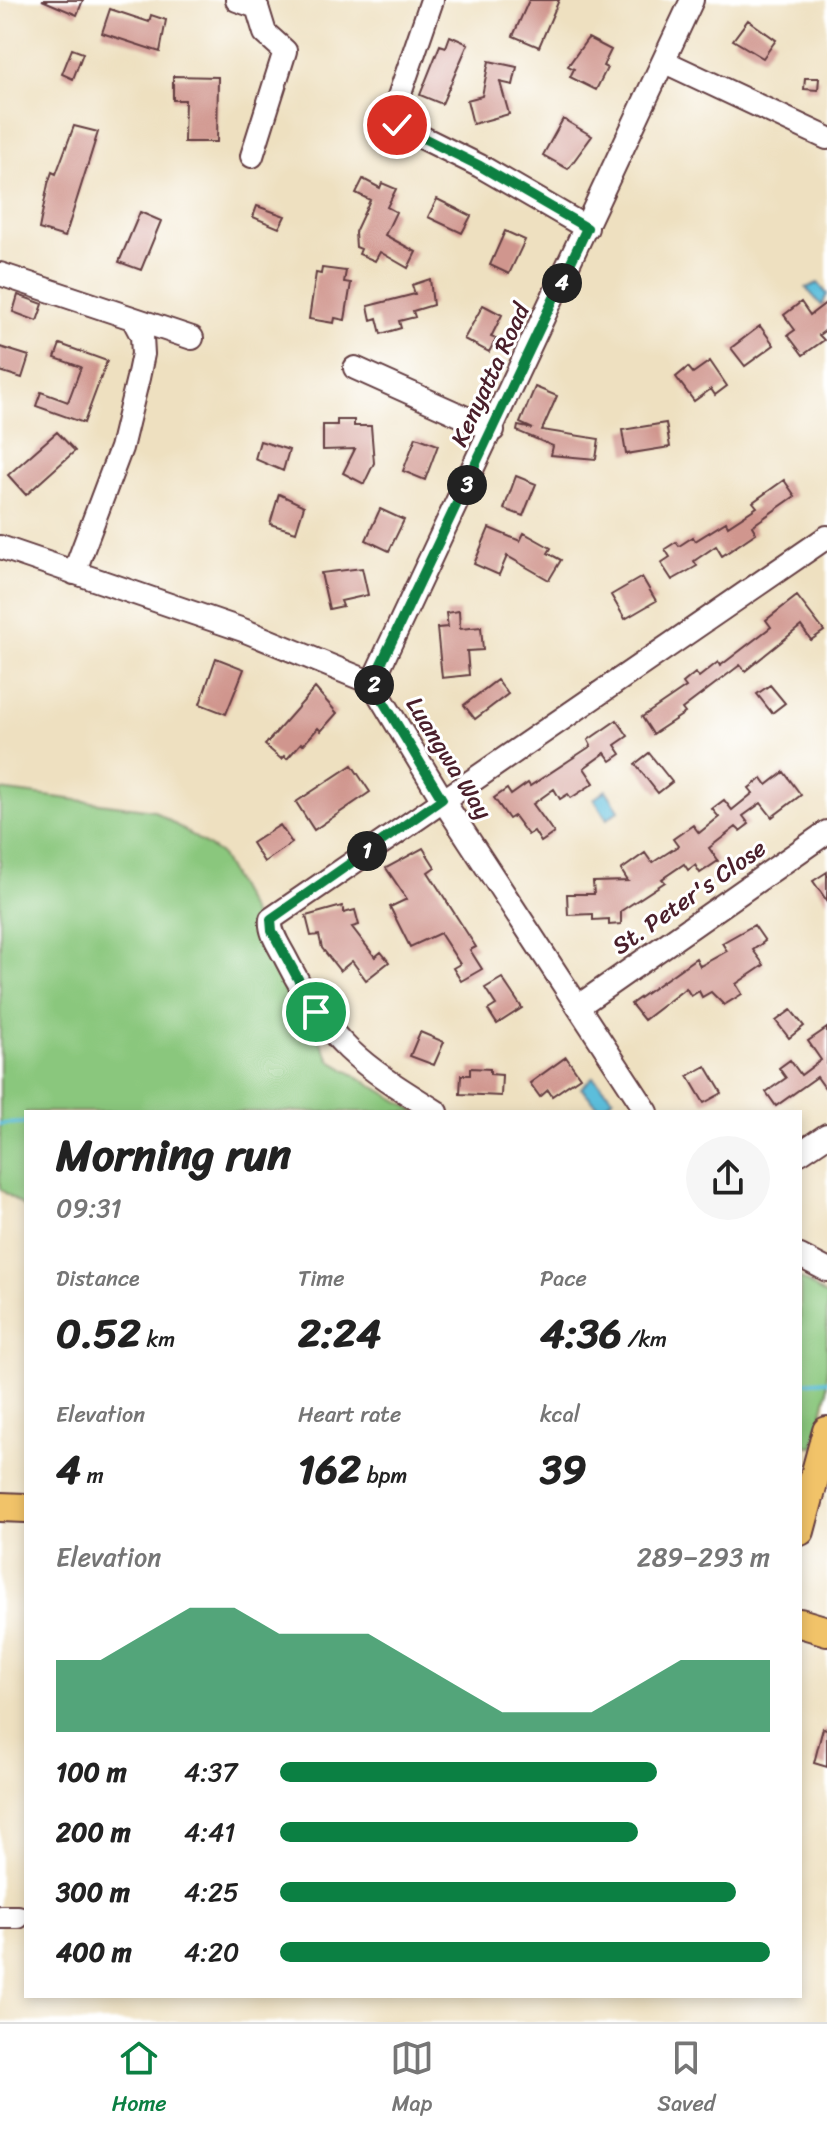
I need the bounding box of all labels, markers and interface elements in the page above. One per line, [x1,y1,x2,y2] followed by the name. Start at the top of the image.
[363,91,431,159] pin
[375,103,419,147] icon: check
[542,263,582,303] pin: 4
[555,263,569,302] text: 4
[438,294,543,454] street label: Kenyatta Road
[447,465,487,505] pin: 3
[461,465,473,504] text: 3
[354,665,394,705] pin: 2
[368,665,380,704] text: 2
[394,688,504,829] street label: Luangwa Way
[603,828,775,966] street label: St. Peter's Close
[347,831,387,871] pin: 1
[362,831,372,870] text: 1
[282,978,350,1046] pin
[294,990,338,1034] icon: arrive
[56,1116,291,1194] text: Morning run
[686,1136,770,1220] button: share
[56,1185,122,1231] text: 09:31
[56,1259,140,1298] text: Distance
[298,1259,345,1298] text: Time
[540,1259,587,1298] text: Pace
[56,1298,141,1369] text: 0.52
[298,1298,381,1369] text: 2:24
[540,1298,622,1369] text: 4:36
[141,1320,175,1359] text: km
[622,1320,667,1359] text: /km
[56,1395,145,1434] text: Elevation
[298,1395,401,1434] text: Heart rate
[540,1395,580,1434] text: kcal
[56,1434,81,1505] text: 4
[298,1434,361,1505] text: 162
[540,1434,587,1505] text: 39
[81,1456,104,1495] text: m
[361,1456,407,1495] text: bpm
[56,1534,161,1580] text: Elevation
[637,1534,770,1580] text: 289–293 m
[56,1749,127,1795] text: 100 m
[184,1749,237,1795] text: 4:37
[56,1809,131,1855] text: 200 m
[184,1809,236,1855] text: 4:41
[56,1869,130,1915] text: 300 m
[184,1869,239,1915] text: 4:25
[56,1929,132,1975] text: 400 m
[184,1929,240,1975] text: 4:20
[112,2036,167,2123] tab: Home
[390,2036,434,2123] tab: Map
[657,2036,715,2123] tab: Saved

